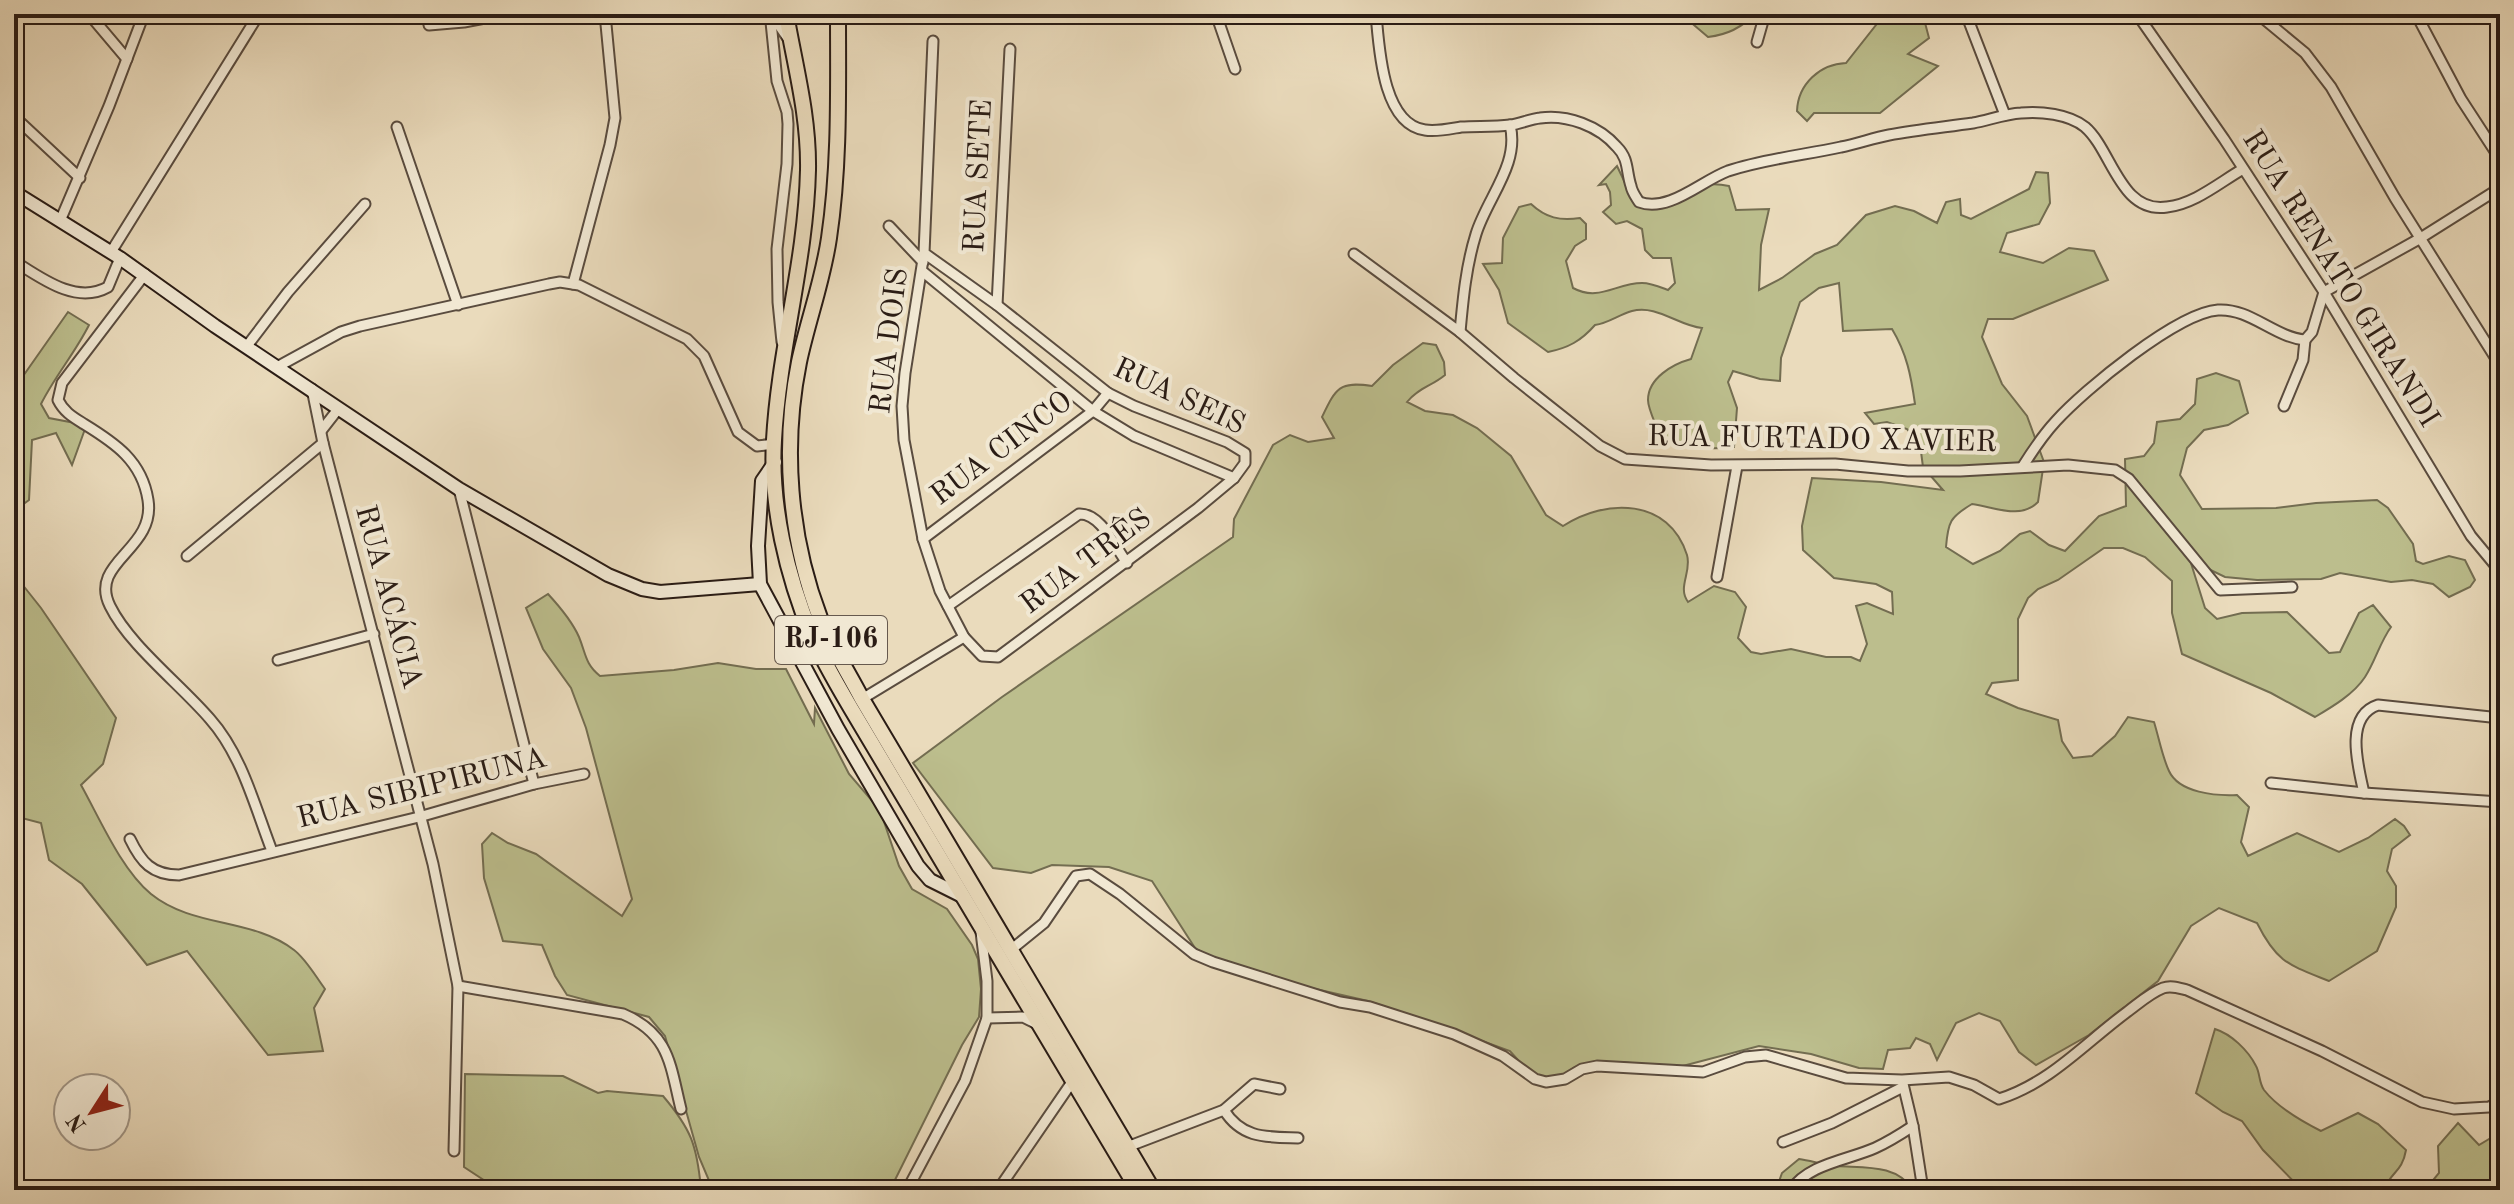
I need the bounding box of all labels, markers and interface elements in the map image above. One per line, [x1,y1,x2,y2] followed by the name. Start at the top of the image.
[960,98,998,254] street label: RUA SETE
[2236,125,2444,433] street label: RUA RENATO GIRANDI
[866,266,914,416] street label: RUA DOIS
[1108,353,1250,441] street label: RUA SEIS
[926,386,1078,512] street label: RUA CINCO
[1647,422,1997,458] street label: RUA FURTADO XAVIER
[1012,500,1157,620] street label: RUA TRÊS
[349,501,432,692] street label: RUA ACÁCIA
[775,616,887,664] road number: RJ-106
[294,743,550,835] street label: RUA SIBIPIRUNA
[52,1072,132,1152] north arrow
[63,1109,91,1136] text: N

